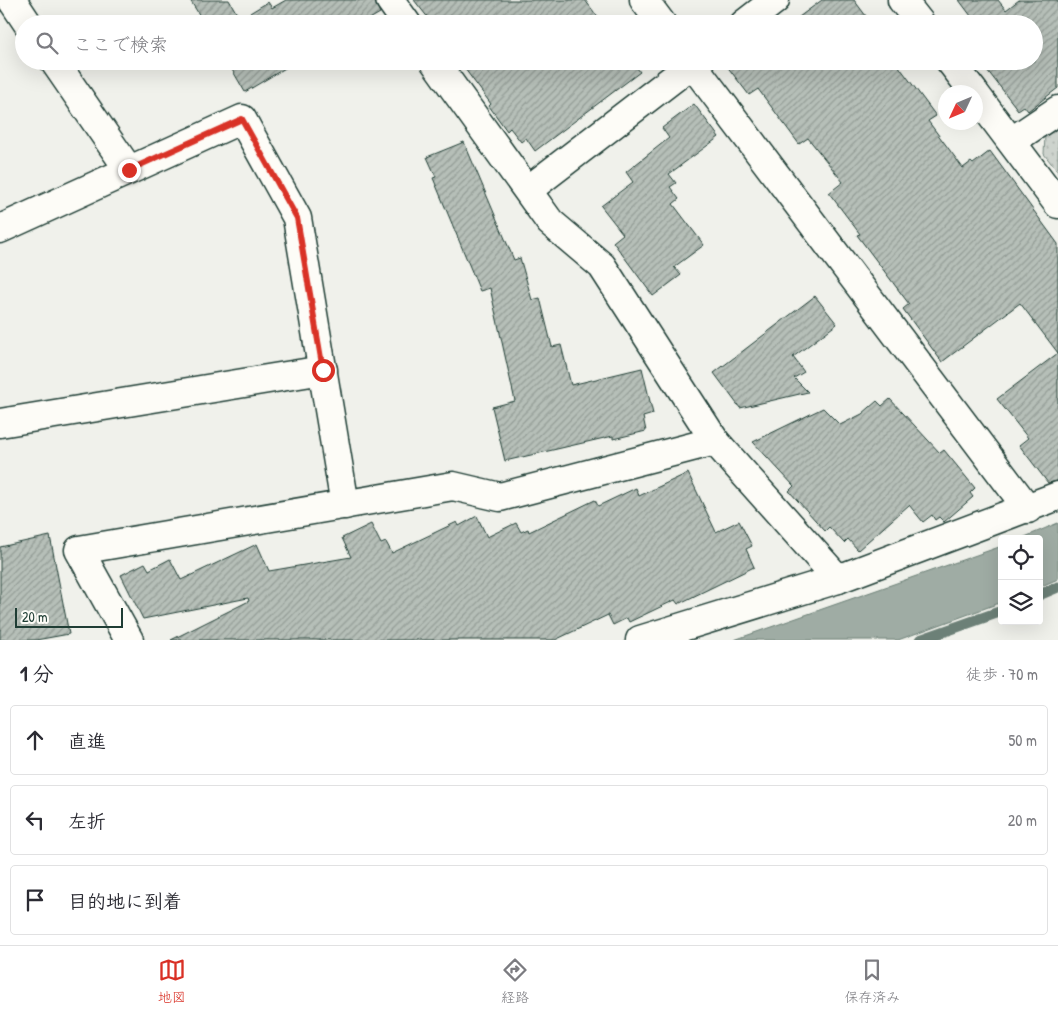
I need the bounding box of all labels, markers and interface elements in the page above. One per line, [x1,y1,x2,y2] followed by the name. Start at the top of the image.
[15,15,1043,70] search box
[33,29,61,57] icon: search
[73,31,168,57] text: ここで検索
[938,85,983,130] north arrow
[118,159,141,182] route end
[312,359,335,382] route start
[998,535,1043,625] map controls
[998,535,1043,580] button: locate
[998,580,1043,625] button: layers
[15,605,122,628] scale bar
[22,607,48,626] text: 20 m
[20,659,53,688] text: 1 分
[966,663,1038,685] text: 徒歩 · 70 m
[21,726,49,754] icon: ahead
[68,728,106,754] text: 直進
[1009,729,1037,751] text: 50 m
[21,806,49,834] icon: left
[68,808,106,834] text: 左折
[1008,809,1037,831] text: 20 m
[21,886,49,914] icon: arrive
[68,888,182,914] text: 目的地に到着
[158,956,186,1006] tab: 地図
[501,956,529,1006] tab: 経路
[844,956,900,1006] tab: 保存済み

